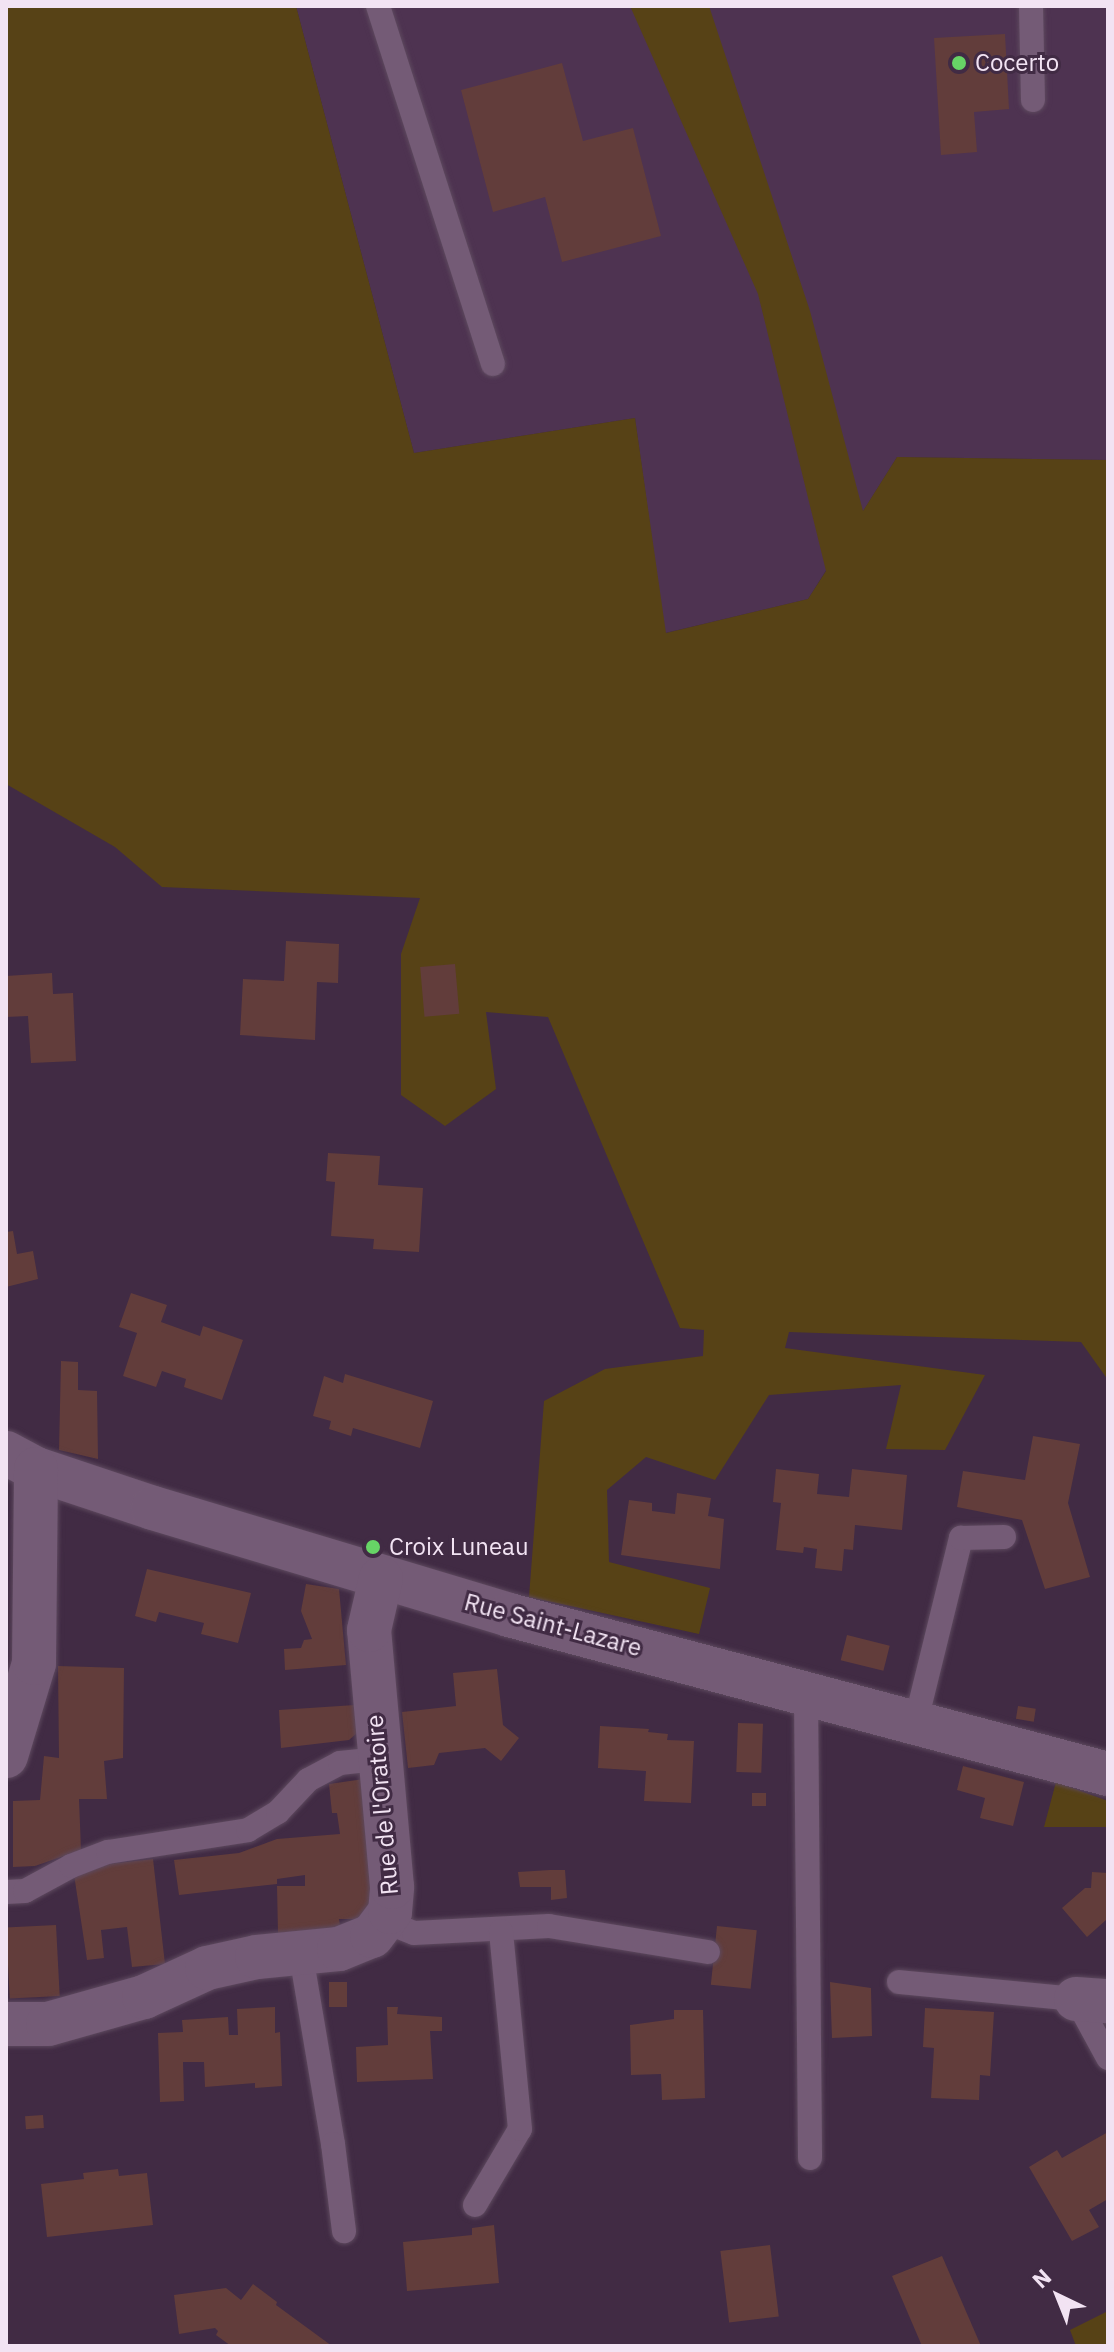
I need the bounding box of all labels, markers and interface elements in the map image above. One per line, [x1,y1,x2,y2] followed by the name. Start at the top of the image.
[975,49,1059,77] place label: Cocerto
[950,54,968,72] marker: Cocerto
[389,1533,529,1561] place label: Croix Luneau
[364,1538,382,1556] marker: Croix Luneau
[461,1587,645,1663] street label: Rue Saint-Lazare
[360,1714,404,1896] street label: Rue de l'Oratoire
[1018,2256,1098,2336] north arrow
[1026,2262,1057,2294] text: N

